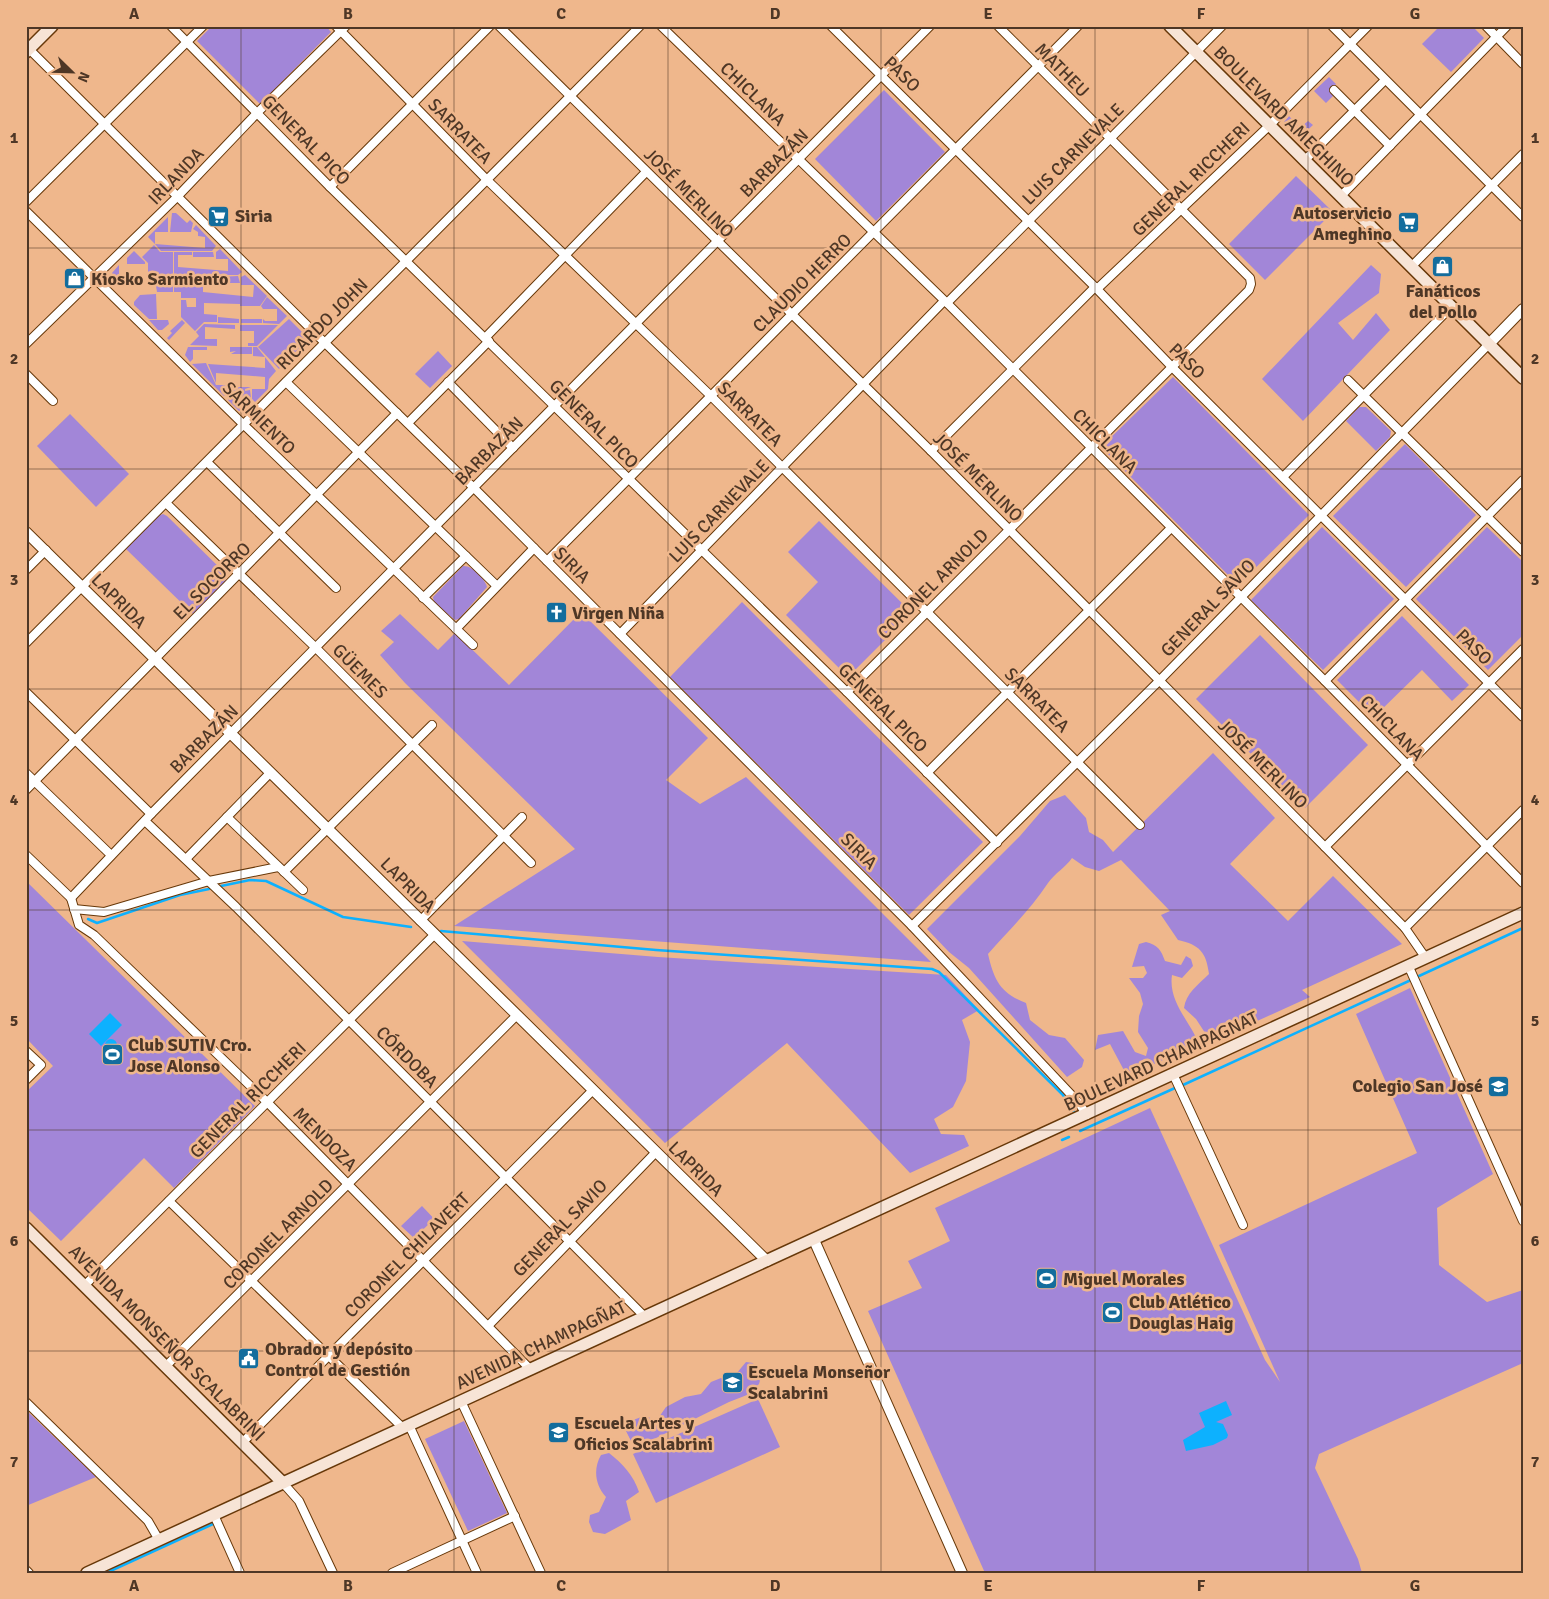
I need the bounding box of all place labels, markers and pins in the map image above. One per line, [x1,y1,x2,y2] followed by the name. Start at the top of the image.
[1293,202,1392,245] place label: Autoservicio Ameghino
[207,204,231,228] supermarket icon: Siria
[235,205,273,227] place label: Siria
[1396,211,1420,235] supermarket icon: Autoservicio Ameghino
[1431,254,1455,278] shop icon: Fanáticos del Pollo
[63,267,87,291] shop icon: Kiosko Sarmiento
[91,268,229,290] place label: Kiosko Sarmiento
[1405,280,1481,323] place label: Fanáticos del Pollo
[544,601,568,625] church icon: Virgen Niña
[572,602,665,624] place label: Virgen Niña
[128,1034,252,1077] place label: Club SUTIV Cro. Jose Alonso
[100,1043,124,1067] sports icon: Club SUTIV Cro. Jose Alonso
[1487,1074,1511,1098] school or university icon: Colegio San José
[1352,1075,1483,1097] place label: Colegio San José
[1035,1267,1059,1291] sports icon: Miguel Morales
[1063,1268,1184,1290] place label: Miguel Morales
[1129,1291,1234,1334] place label: Club Atlético Douglas Haig
[1101,1300,1125,1324] sports icon: Club Atlético Douglas Haig
[265,1338,413,1381] place label: Obrador y depósito Control de Gestión
[237,1347,261,1371] public building icon: Obrador y depósito Control de Gestión
[748,1361,891,1404] place label: Escuela Monseñor Scalabrini
[720,1370,744,1394] school or university icon: Escuela Monseñor Scalabrini
[574,1412,713,1455] place label: Escuela Artes y Oficios Scalabrini
[546,1421,570,1445] school or university icon: Escuela Artes y Oficios Scalabrini

